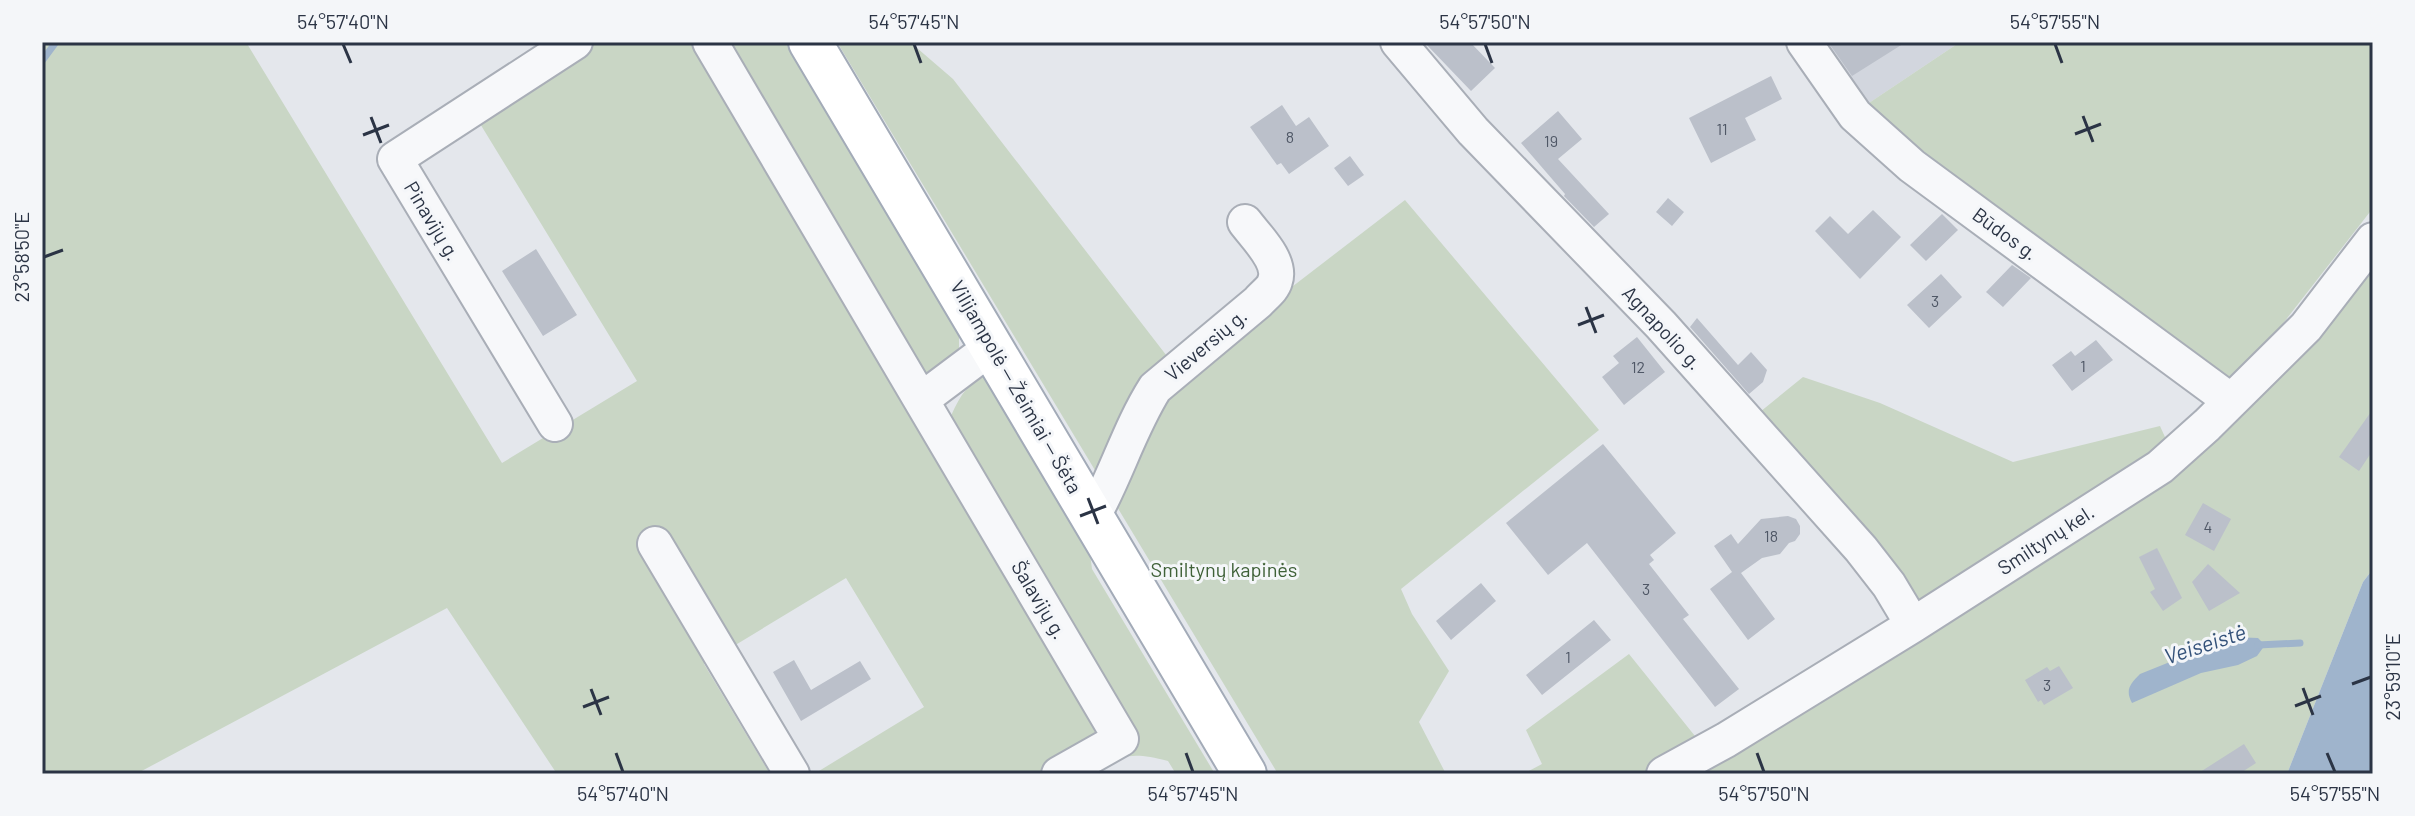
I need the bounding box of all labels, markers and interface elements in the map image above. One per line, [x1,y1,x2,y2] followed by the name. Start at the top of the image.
[297,9,389,33] text: 54°57'40"N
[868,9,960,33] text: 54°57'45"N
[1439,9,1531,33] text: 54°57'50"N
[2010,9,2100,33] text: 54°57'55"N
[1716,119,1728,138] house number: 11
[1286,127,1294,146] house number: 8
[1544,131,1558,150] house number: 19
[400,176,466,265] street label: Pinavijų g.
[1968,202,2043,265] street label: Būdos g.
[9,212,33,302] text: 23°58'50"E
[946,276,1088,497] street label: Vilijampolė — Žeimiai — Šėta
[1618,280,1708,374] street label: Agnapolio g.
[1931,291,1939,310] house number: 3
[1159,303,1251,386] street label: Vieversių g.
[2080,356,2086,375] house number: 1
[1631,357,1645,376] house number: 12
[1993,499,2098,579] street label: Smiltynų kel.
[2204,517,2212,536] house number: 4
[1764,526,1778,545] house number: 18
[1007,556,1073,643] street label: Šalavijų g.
[1151,557,1297,581] park label: Smiltynų kapinės
[1642,579,1650,598] house number: 3
[2160,618,2249,668] water label: Veiseistė
[2380,633,2404,721] text: 23°59'10"E
[1565,647,1571,666] house number: 1
[2043,675,2051,694] house number: 3
[577,781,669,805] text: 54°57'40"N
[1147,781,1239,805] text: 54°57'45"N
[1718,781,1810,805] text: 54°57'50"N
[2290,781,2380,805] text: 54°57'55"N

